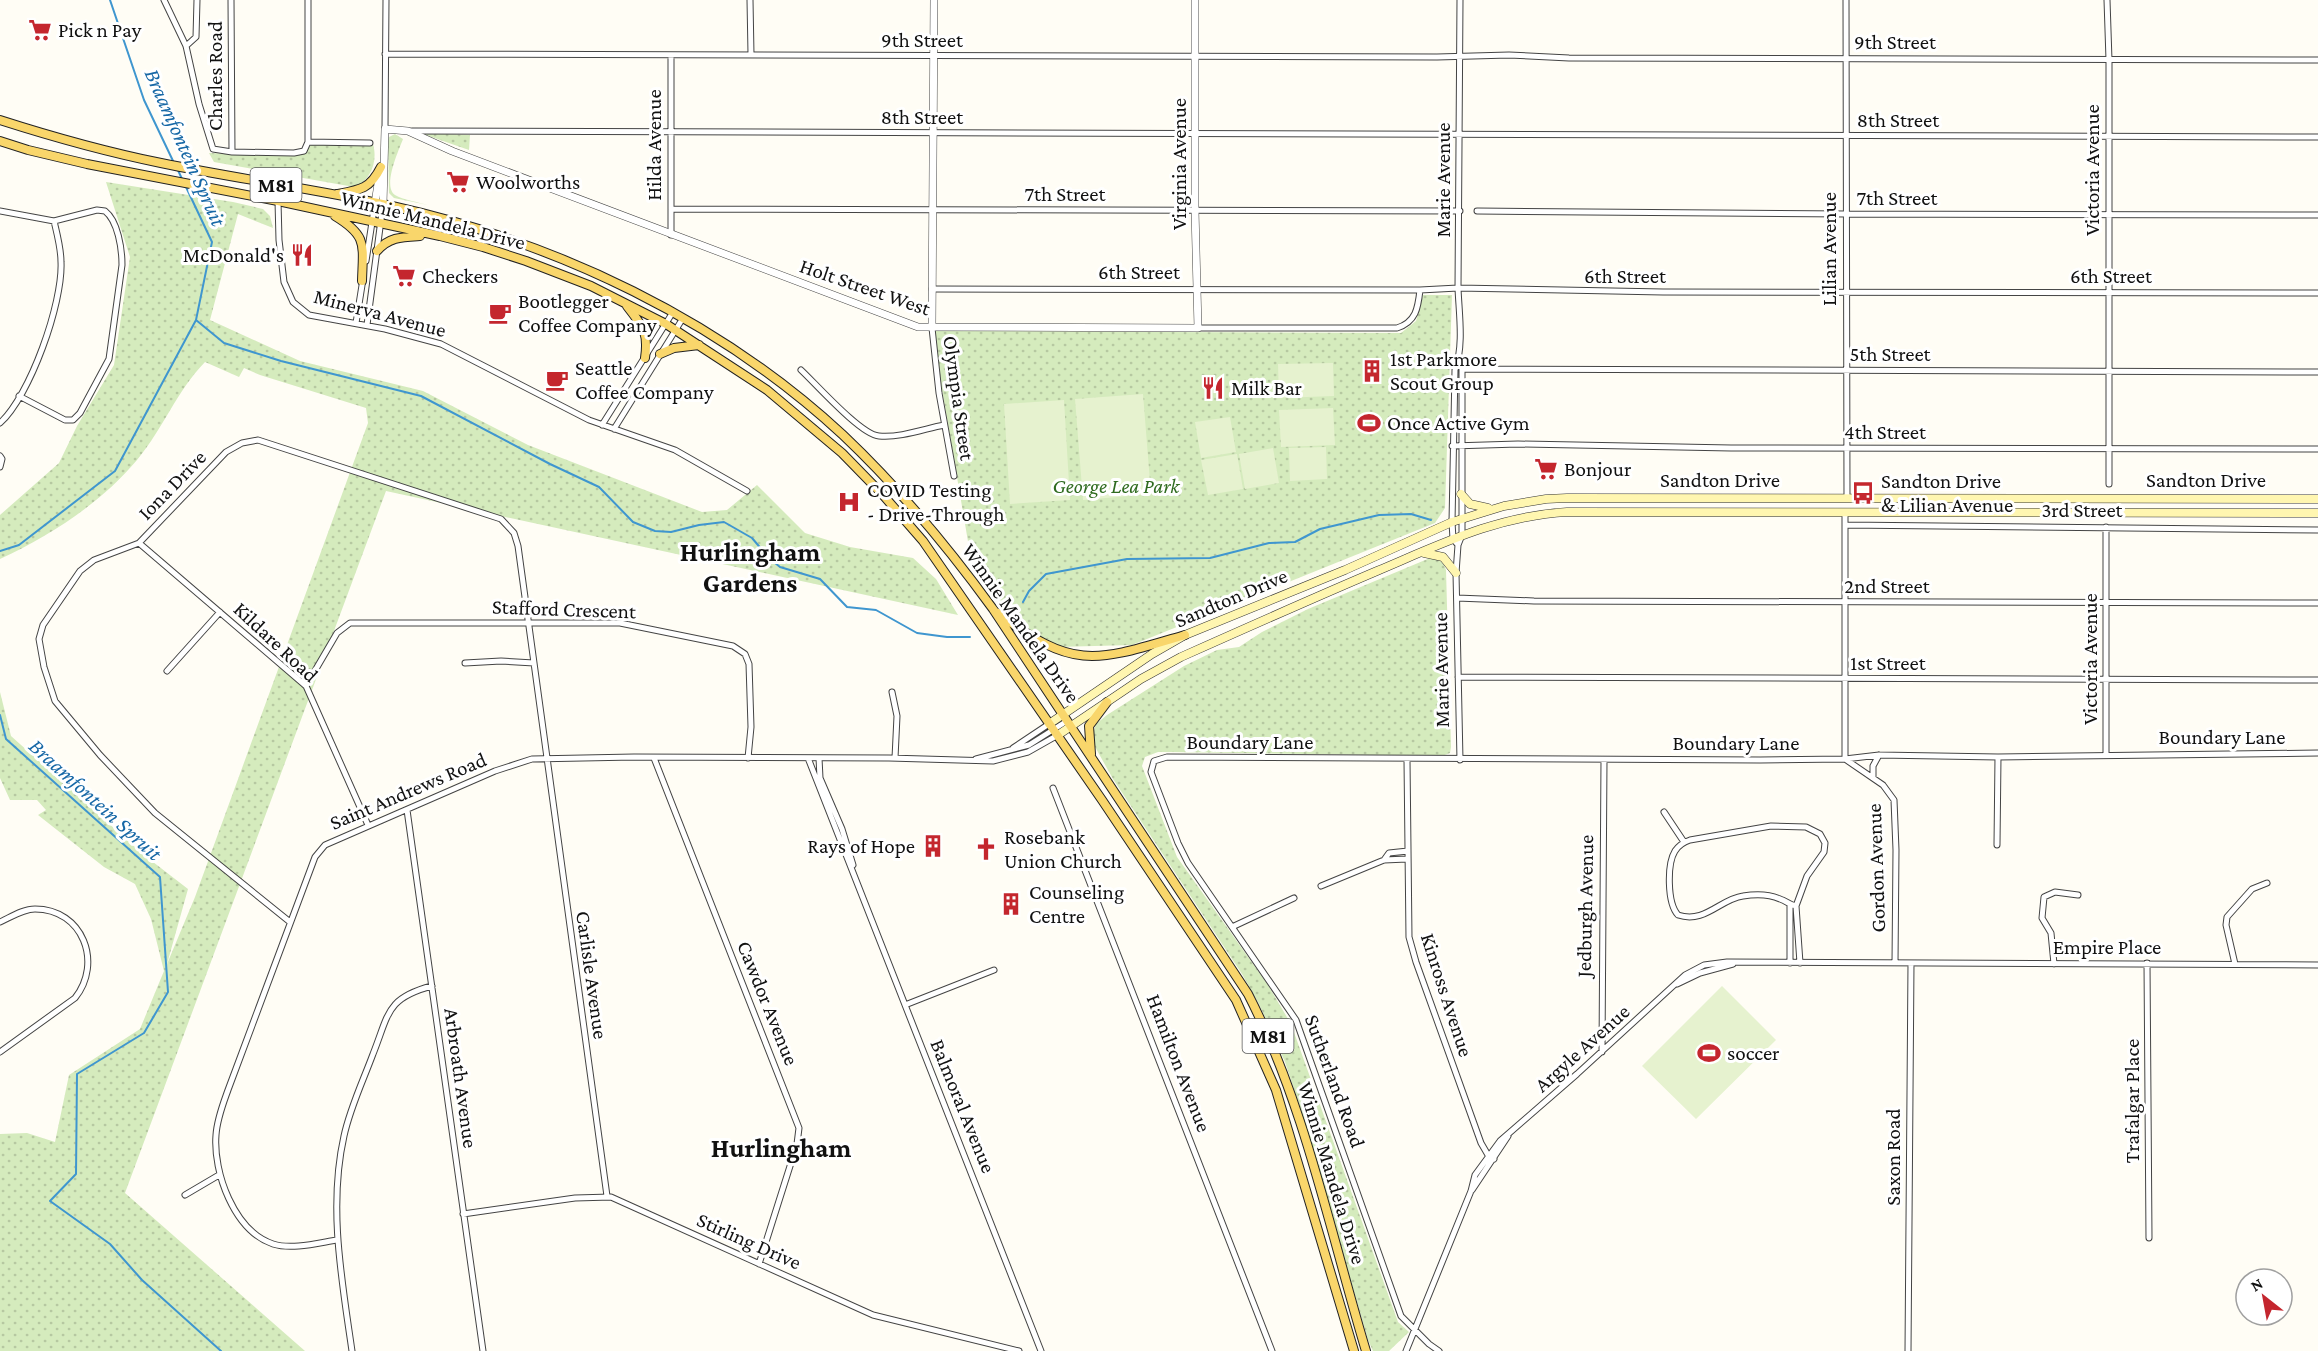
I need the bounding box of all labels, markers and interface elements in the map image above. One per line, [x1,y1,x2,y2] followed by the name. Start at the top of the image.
[27,17,53,43] supermarket icon: Pick n Pay
[58,18,142,42] place label: Pick n Pay
[203,21,227,131] street label: Charles Road
[881,28,964,52] street label: 9th Street
[1854,30,1937,54] street label: 9th Street
[140,65,232,230] water label: Braamfontein Spruit
[642,89,666,201] street label: Hilda Avenue
[1167,98,1191,230] street label: Virginia Avenue
[2080,104,2104,236] street label: Victoria Avenue
[881,105,964,129] street label: 8th Street
[1857,108,1940,132] street label: 8th Street
[1431,122,1455,238] street label: Marie Avenue
[250,168,302,202] road number: M81
[445,169,471,195] supermarket icon: Woolworths
[476,170,580,194] place label: Woolworths
[1025,182,1107,206] street label: 7th Street
[338,185,528,255] street label: Winnie Mandela Drive
[1857,186,1939,210] street label: 7th Street
[1817,192,1841,306] street label: Lilian Avenue
[289,242,315,268] restaurant icon: McDonald's
[183,243,284,267] place label: McDonald's
[797,253,934,321] street label: Holt Street West
[1098,260,1181,284] street label: 6th Street
[391,263,417,289] supermarket icon: Checkers
[422,264,498,288] place label: Checkers
[1584,264,1667,288] street label: 6th Street
[2070,264,2153,288] street label: 6th Street
[311,284,449,342] street label: Minerva Avenue
[518,289,657,337] place label: Bootlegger Coffee Company
[487,300,513,326] cafe icon: Bootlegger Coffee Company
[938,334,980,463] street label: Olympia Street
[1849,342,1932,366] street label: 5th Street
[1390,347,1497,395] place label: 1st Parkmore Scout Group
[575,356,714,404] place label: Seattle Coffee Company
[1359,358,1385,384] building icon: 1st Parkmore Scout Group
[544,367,570,393] cafe icon: Seattle Coffee Company
[1200,375,1226,401] restaurant icon: Milk Bar
[1231,376,1303,400] place label: Milk Bar
[1356,410,1382,436] sports icon: Once Active Gym
[1387,411,1530,435] place label: Once Active Gym
[1844,420,1927,444] street label: 4th Street
[133,445,211,525] street label: Iona Drive
[1533,456,1559,482] supermarket icon: Bonjour
[1564,457,1632,481] place label: Bonjour
[1660,468,1780,492] street label: Sandton Drive
[2146,468,2266,492] street label: Sandton Drive
[1881,469,2013,517] place label: Sandton Drive & Lilian Avenue
[1052,474,1180,498] park label: George Lea Park
[867,478,1004,526] place label: COVID Testing - Drive-Through
[1850,480,1876,506] bus stop icon: Sandton Drive & Lilian Avenue
[836,489,862,515] hospital icon: COVID Testing - Drive-Through
[2041,498,2124,522] street label: 3rd Street
[680,537,820,598] district label: Hurlingham Gardens
[957,539,1085,707] street label: Winnie Mandela Drive
[1171,564,1291,632] street label: Sandton Drive
[1844,574,1931,598] street label: 2nd Street
[2078,593,2102,725] street label: Victoria Avenue
[492,594,637,624] street label: Stafford Crescent
[229,597,323,687] street label: Kildare Road
[1428,612,1454,728] street label: Marie Avenue
[1850,651,1927,675] street label: 1st Street
[2159,725,2285,749] street label: Boundary Lane
[1187,730,1313,754] street label: Boundary Lane
[1673,731,1799,755] street label: Boundary Lane
[24,733,168,866] water label: Braamfontein Spruit
[326,747,490,835] street label: Saint Andrews Road
[1862,803,1890,933] street label: Gordon Avenue
[1004,825,1122,873] place label: Rosebank Union Church
[920,833,946,859] building icon: Rays of Hope
[807,834,915,858] place label: Rays of Hope
[1572,834,1598,980] street label: Jedburgh Avenue
[973,836,999,862] church icon: Rosebank Union Church
[1029,880,1124,928] place label: Counseling Centre
[998,891,1024,917] building icon: Counseling Centre
[571,909,613,1041] street label: Carlisle Avenue
[1416,930,1478,1060] street label: Kinross Avenue
[2053,935,2161,959] street label: Empire Place
[732,937,804,1069] street label: Cawdor Avenue
[1142,991,1216,1135] street label: Hamilton Avenue
[1530,999,1634,1097] street label: Argyle Avenue
[439,1006,483,1150] street label: Arbroath Avenue
[1300,1011,1370,1151] street label: Sutherland Road
[1242,1019,1294,1053] road number: M81
[925,1036,1001,1176] street label: Balmoral Avenue
[2120,1039,2144,1163] street label: Trafalgar Place
[1696,1040,1722,1066] sports icon: soccer
[1727,1041,1780,1065] place label: soccer
[1293,1079,1371,1267] street label: Winnie Mandela Drive
[1881,1108,1905,1206] street label: Saxon Road
[711,1133,851,1163] district label: Hurlingham
[693,1207,805,1275] street label: Stirling Drive
[2234,1267,2294,1327] north arrow
[2247,1274,2266,1295] text: N

